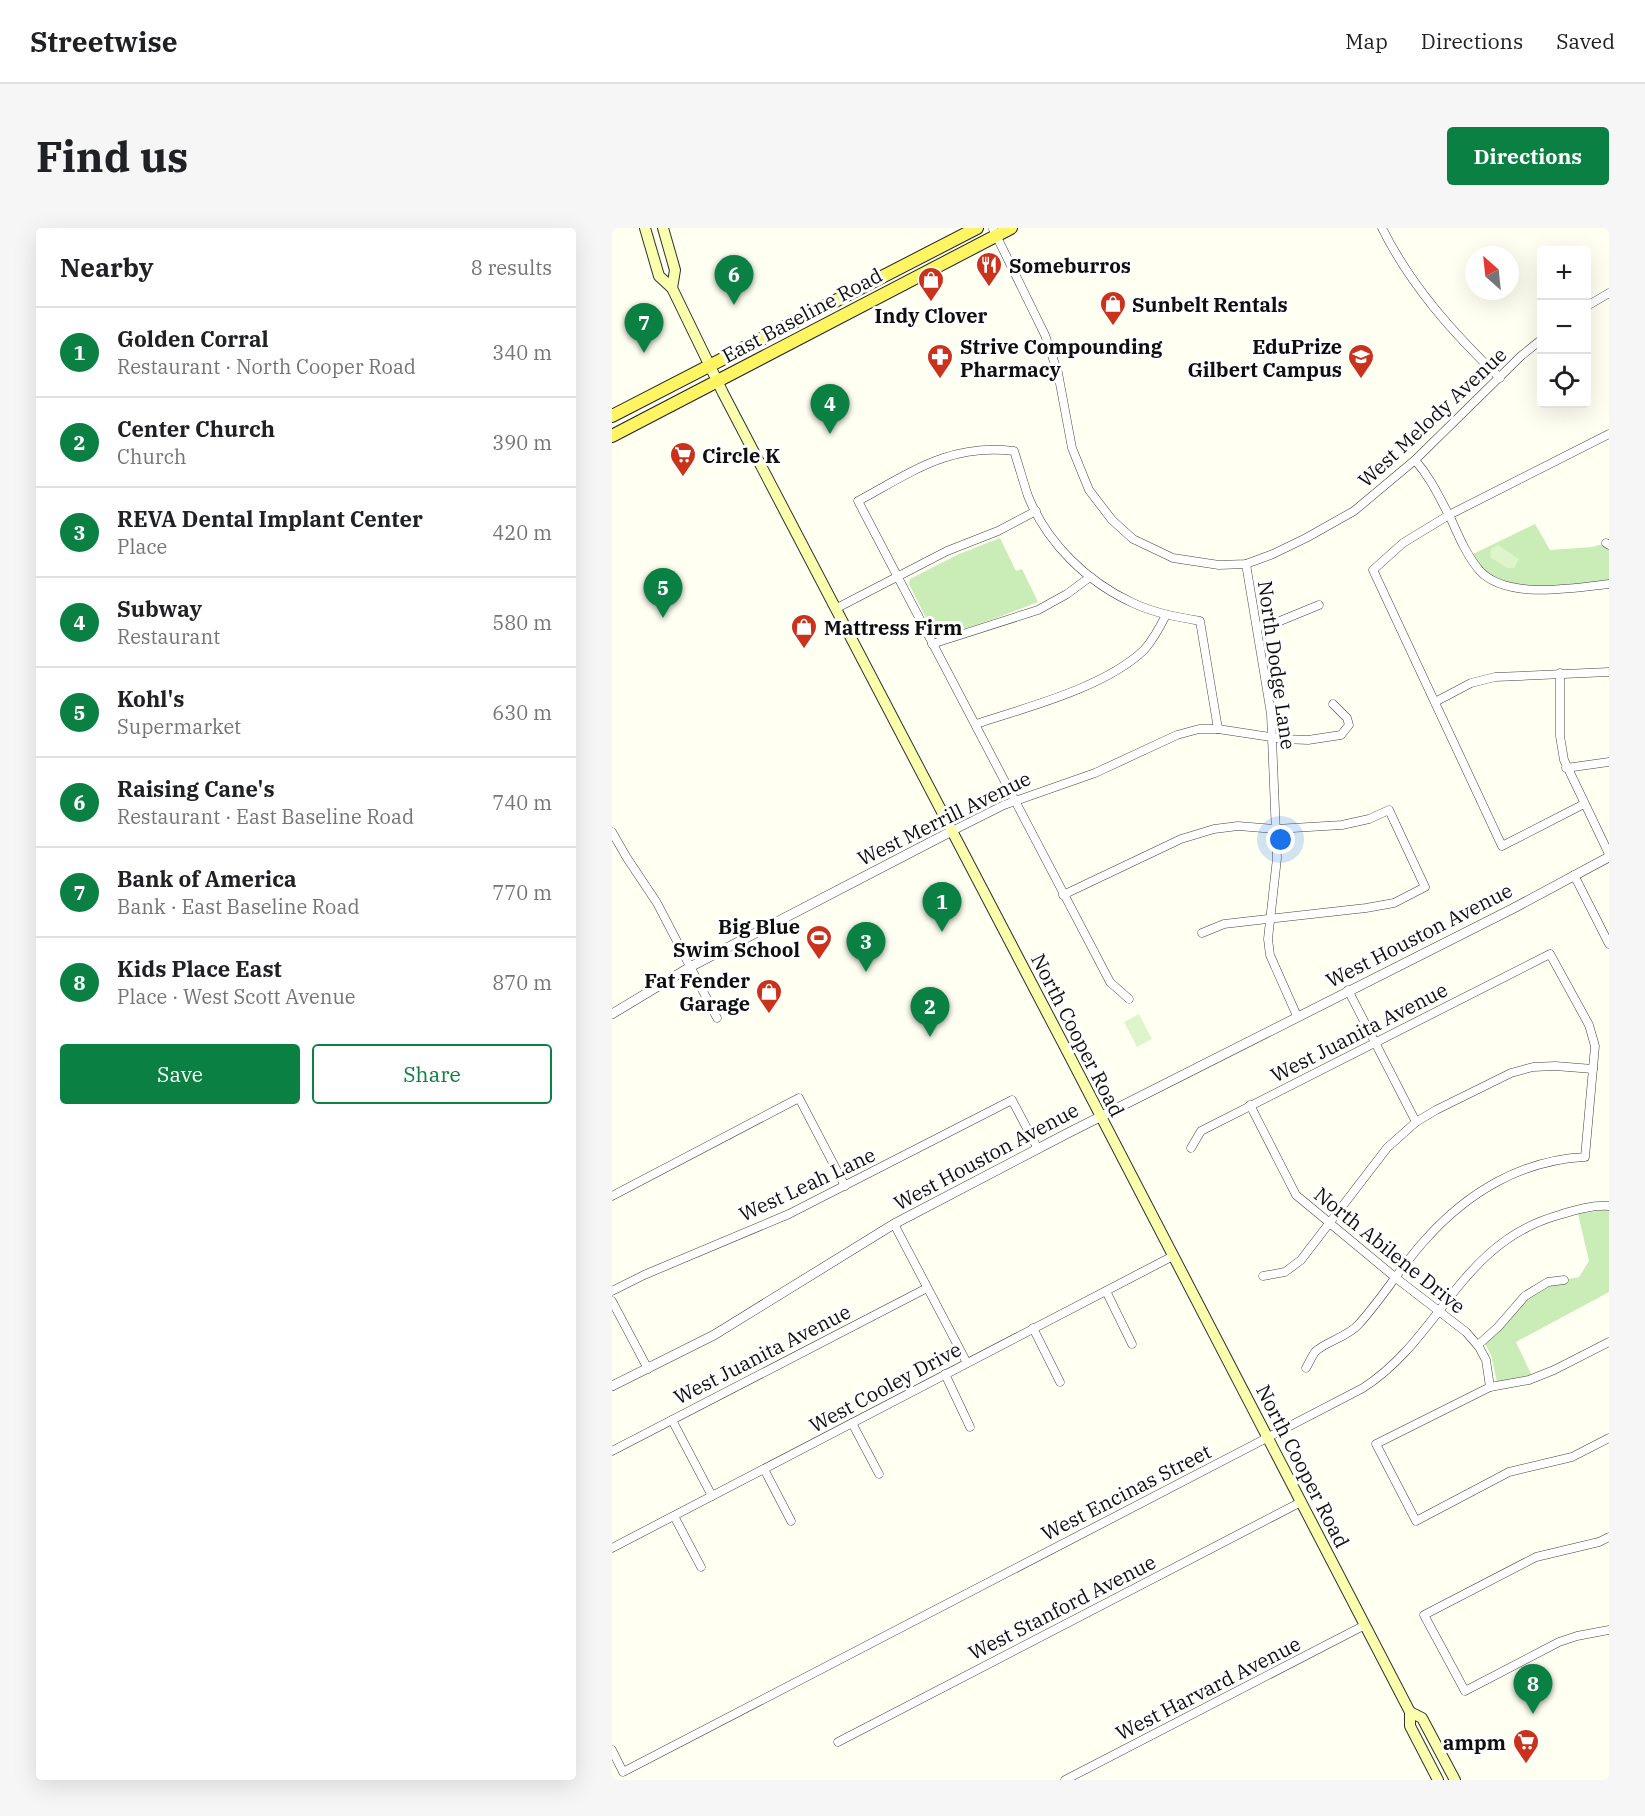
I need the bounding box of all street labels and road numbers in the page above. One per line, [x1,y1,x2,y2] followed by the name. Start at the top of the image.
[717,261,887,369] street label: East Baseline Road
[1352,341,1512,493] street label: West Melody Avenue
[1252,579,1302,751] street label: North Dodge Lane
[853,764,1035,872] street label: West Merrill Avenue
[1321,876,1517,994] street label: West Houston Avenue
[1025,949,1131,1121] street label: North Cooper Road
[1266,976,1452,1088] street label: West Juanita Avenue
[889,1096,1083,1216] street label: West Houston Avenue
[734,1141,880,1227] street label: West Leah Lane
[1309,1181,1471,1319] street label: North Abilene Drive
[669,1298,855,1410] street label: West Juanita Avenue
[804,1336,966,1438] street label: West Cooley Drive
[1250,1380,1356,1552] street label: North Cooper Road
[1037,1438,1215,1546] street label: West Encinas Street
[964,1548,1160,1666] street label: West Stanford Avenue
[1111,1630,1305,1746] street label: West Harvard Avenue

